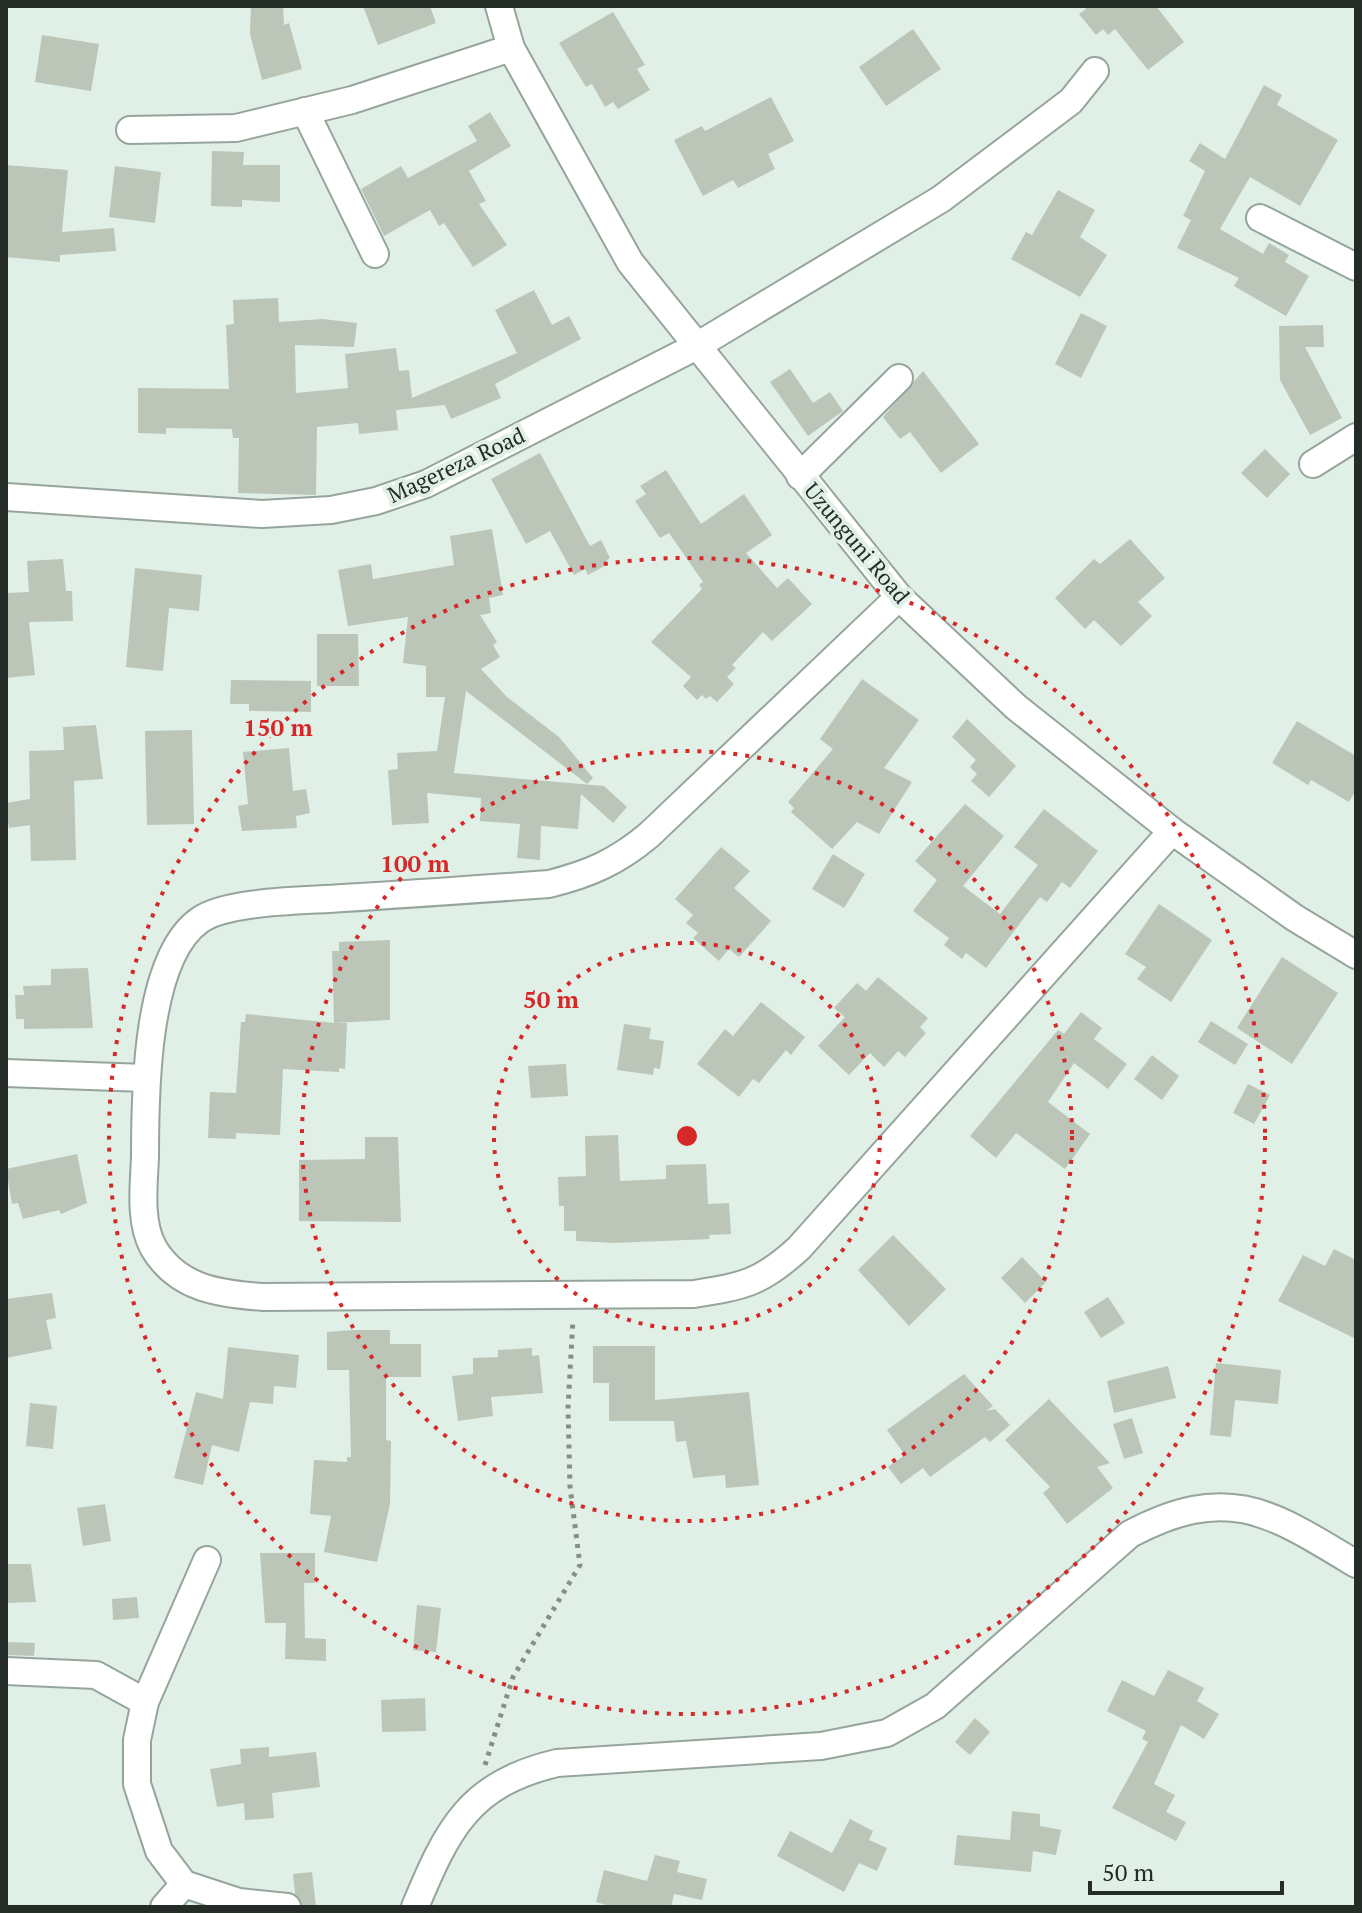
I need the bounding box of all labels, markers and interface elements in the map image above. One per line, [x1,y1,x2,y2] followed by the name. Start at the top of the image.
[382,420,529,509] street label: Magereza Road
[798,476,917,609] street label: Uzunguni Road
[243,711,313,743] text: 150 m
[380,847,450,879] text: 100 m
[523,983,579,1015] text: 50 m
[673,1122,701,1150] centre of rings
[1090,1845,1282,1895] scale bar
[1102,1856,1154,1888] text: 50 m

